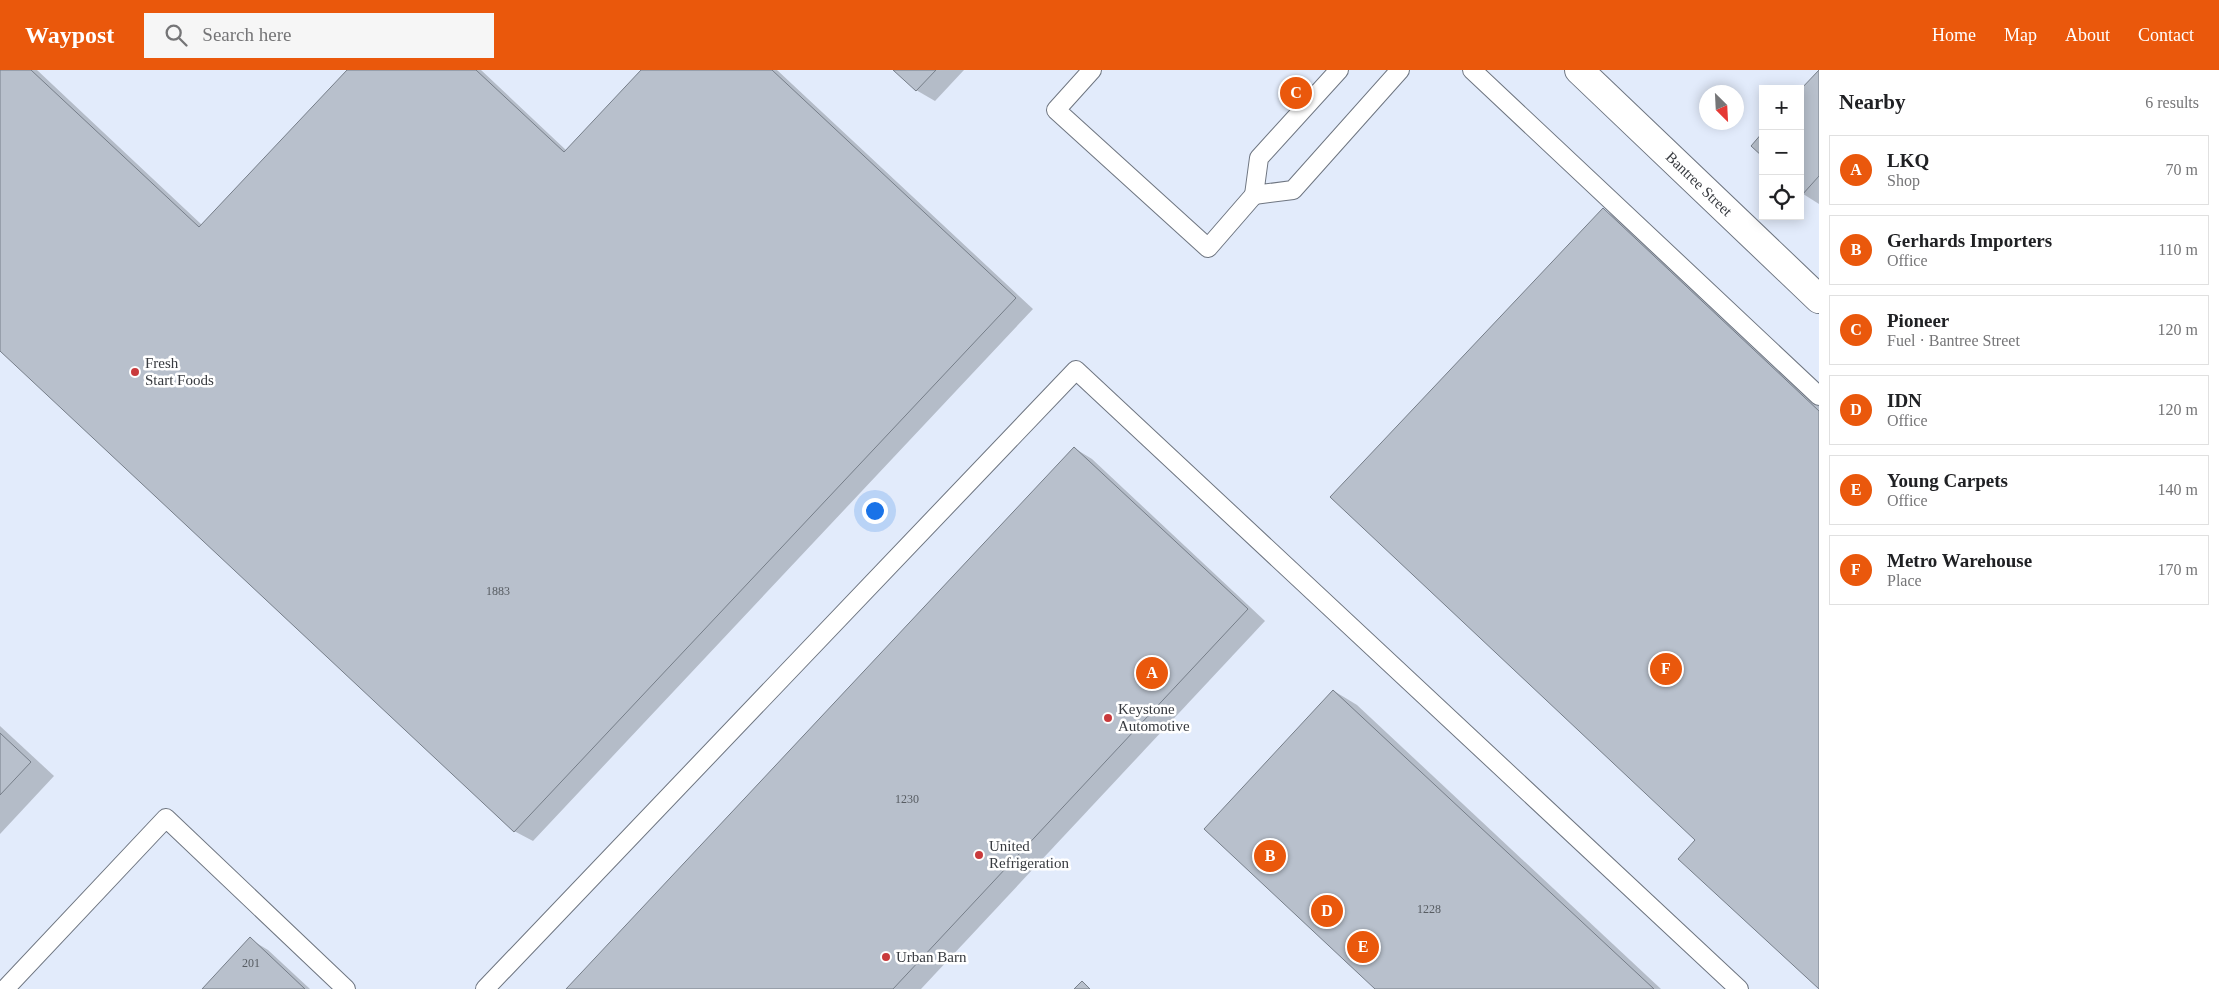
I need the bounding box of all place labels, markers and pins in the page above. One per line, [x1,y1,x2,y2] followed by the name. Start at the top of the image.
[1280,74,1312,112] pin: C
[145,355,214,388] place label: Fresh Start Foods
[129,366,141,378] marker: Fresh Start Foods
[1650,650,1682,688] pin: F
[1136,654,1168,692] pin: A
[1118,701,1190,734] place label: Keystone Automotive
[1102,712,1114,724] marker: Keystone Automotive
[1254,837,1286,875] pin: B
[989,838,1069,871] place label: United Refrigeration
[973,849,985,861] marker: United Refrigeration
[1311,892,1343,930] pin: D
[1347,928,1379,966] pin: E
[896,949,967,965] place label: Urban Barn
[880,951,892,963] marker: Urban Barn

